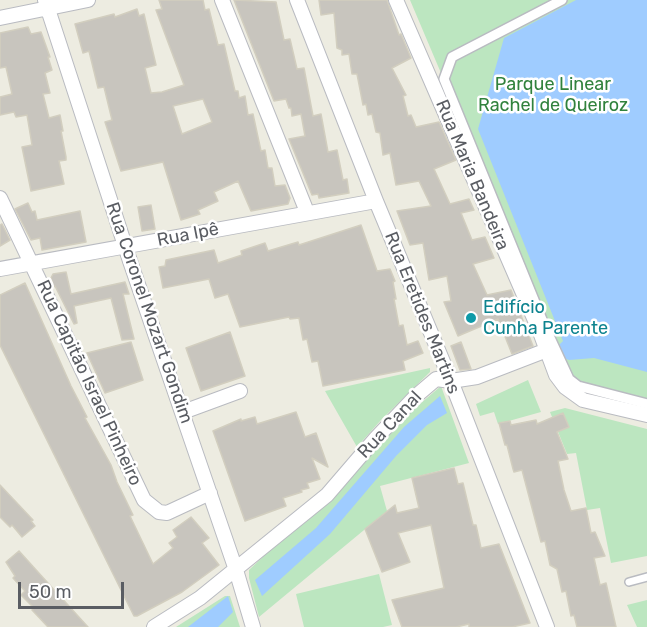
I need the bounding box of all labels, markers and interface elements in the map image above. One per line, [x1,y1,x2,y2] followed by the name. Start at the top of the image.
[478,74,628,116] park label: Parque Linear Rachel de Queiroz
[431,97,513,253] street label: Rua Maria Bandeira
[101,200,197,426] street label: Rua Coronel Mozart Gondim
[155,218,221,252] street label: Rua Ipê
[380,229,464,397] street label: Rua Eretides Martins
[32,277,146,489] street label: Rua Capitão Israel Pinheiro
[483,297,608,340] place label: Edifício Cunha Parente
[464,311,478,325] marker: Edifício Cunha Parente
[353,387,427,463] street label: Rua Canal
[21,570,128,608] scale bar
[29,581,72,603] text: 50 m

